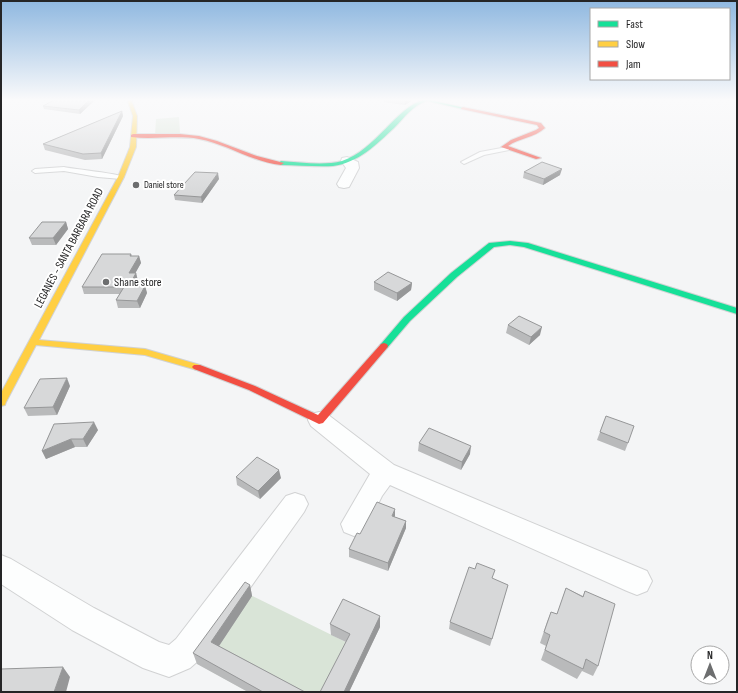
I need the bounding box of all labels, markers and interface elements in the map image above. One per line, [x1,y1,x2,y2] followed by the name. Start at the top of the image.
[590,8,730,80] legend
[626,17,643,32] text: Fast
[626,37,645,52] text: Slow
[625,57,641,72] text: Jam
[144,179,184,191] place label: Daniel store
[131,180,141,190] marker: Daniel store
[31,185,107,311] street label: LEGANES - SANTA BARBARA ROAD
[114,275,162,290] place label: Shane store
[101,277,111,287] marker: Shane store
[690,645,730,685] north arrow
[707,649,713,662] text: N

